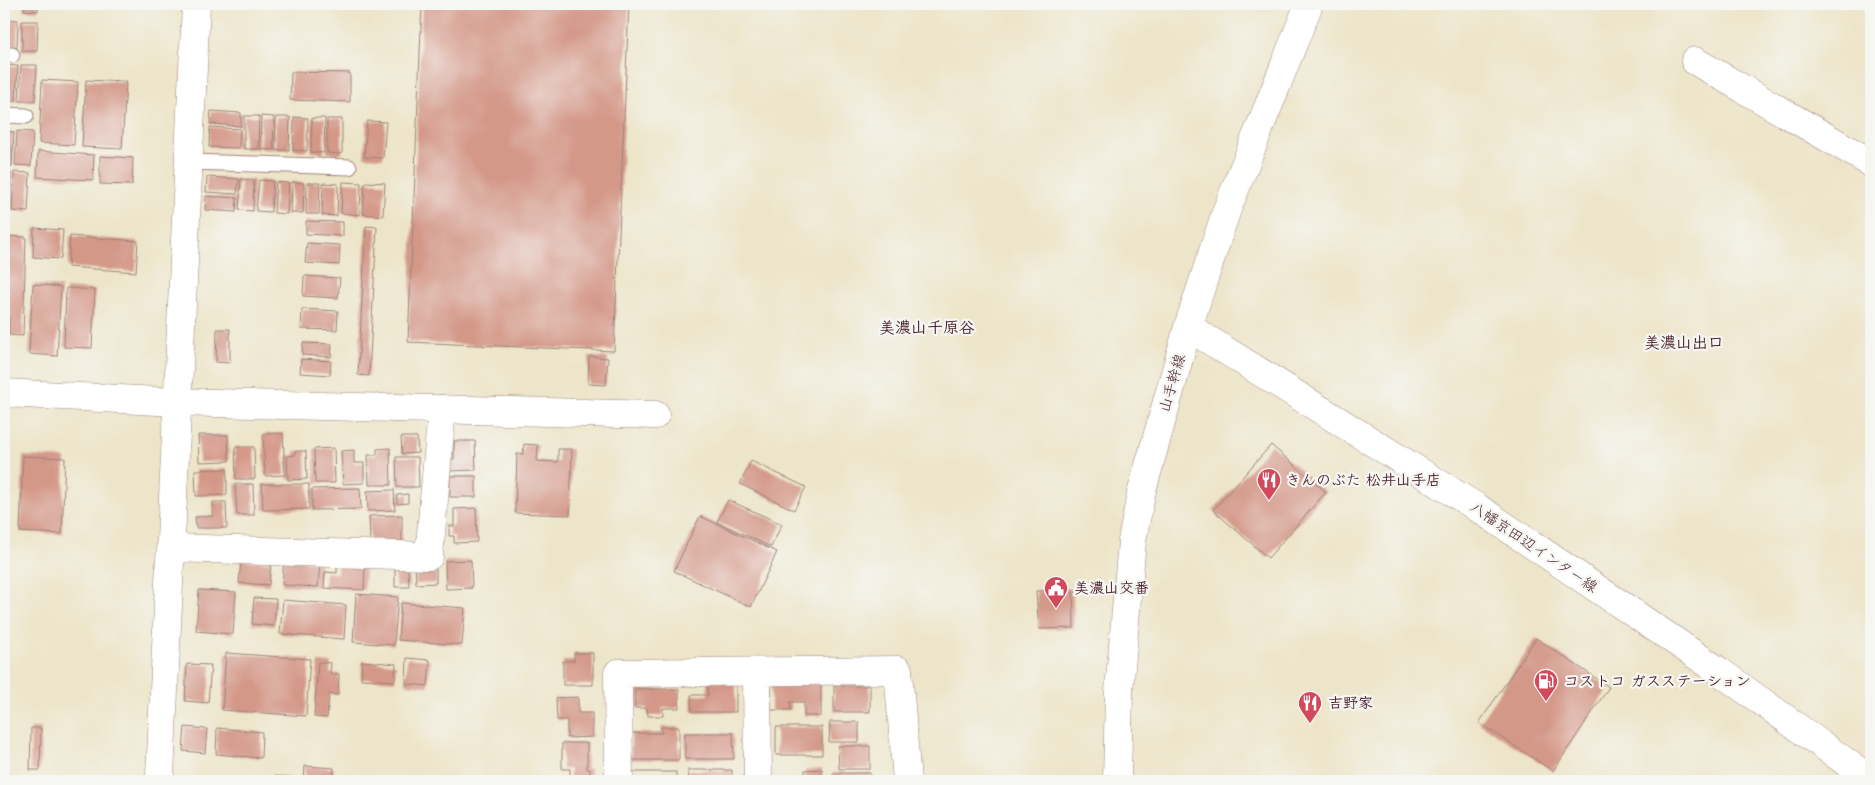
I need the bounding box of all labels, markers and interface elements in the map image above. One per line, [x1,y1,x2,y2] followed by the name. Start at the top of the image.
[879,319,975,337] district label: 美濃山千原谷
[1644,334,1724,352] district label: 美濃山出口
[1155,352,1189,414] street label: 山手幹線
[1256,467,1282,501] restaurant icon: きんのぶた 松井山手店
[1286,471,1441,489] place label: きんのぶた 松井山手店
[1467,498,1601,596] street label: 八幡京田辺インター線
[1043,575,1069,609] public building icon: 美濃山交番
[1074,579,1149,597] place label: 美濃山交番
[1533,668,1559,702] fuel station icon: コストコ ガスステーション
[1564,672,1751,690] place label: コストコ ガスステーション
[1297,690,1323,724] restaurant icon: 吉野家
[1328,694,1373,712] place label: 吉野家

